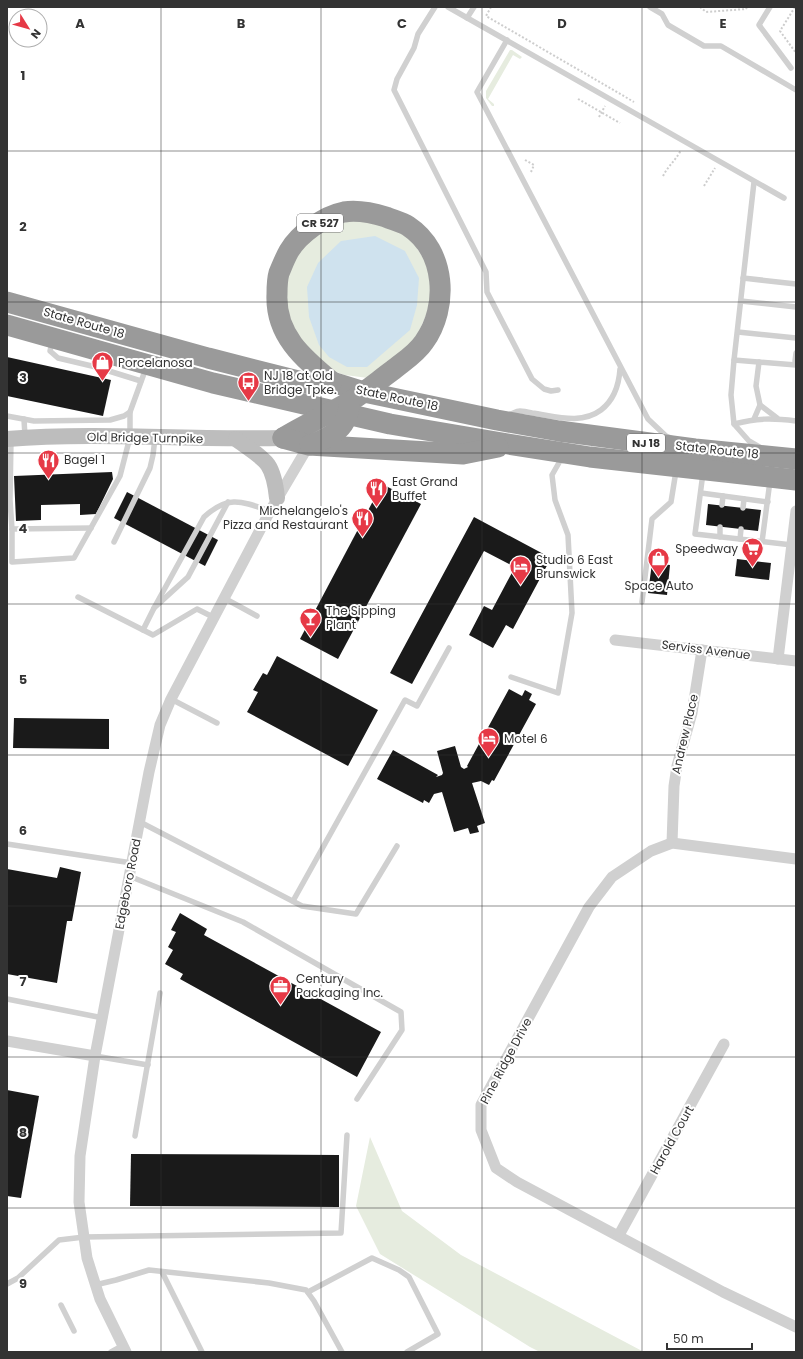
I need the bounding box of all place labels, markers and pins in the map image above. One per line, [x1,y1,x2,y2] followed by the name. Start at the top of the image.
[90,350,116,383] shop icon: Porcelanosa
[118,354,193,371] place label: Porcelanosa
[264,367,336,398] place label: NJ 18 at Old Bridge Tpke.
[236,370,262,403] bus stop icon: NJ 18 at Old Bridge Tpke.
[36,447,62,480] restaurant icon: Bagel 1
[64,451,105,468] place label: Bagel 1
[392,473,458,504] place label: East Grand Buffet
[364,476,390,509] restaurant icon: East Grand Buffet
[223,502,348,533] place label: Michelangelo's Pizza and Restaurant
[350,505,376,538] restaurant icon: Michelangelo's Pizza and Restaurant
[740,536,766,569] supermarket icon: Speedway
[675,540,738,557] place label: Speedway
[646,546,672,579] shop icon: Space Auto
[536,551,613,582] place label: Studio 6 East Brunswick
[507,554,533,587] hotel icon: Studio 6 East Brunswick
[624,577,694,594] place label: Space Auto
[326,602,396,633] place label: The Sipping Plant
[297,605,323,638] bar icon: The Sipping Plant
[475,726,501,759] hotel icon: Motel 6
[504,730,548,747] place label: Motel 6
[296,970,383,1001] place label: Century Packaging Inc.
[268,973,294,1006] office icon: Century Packaging Inc.

